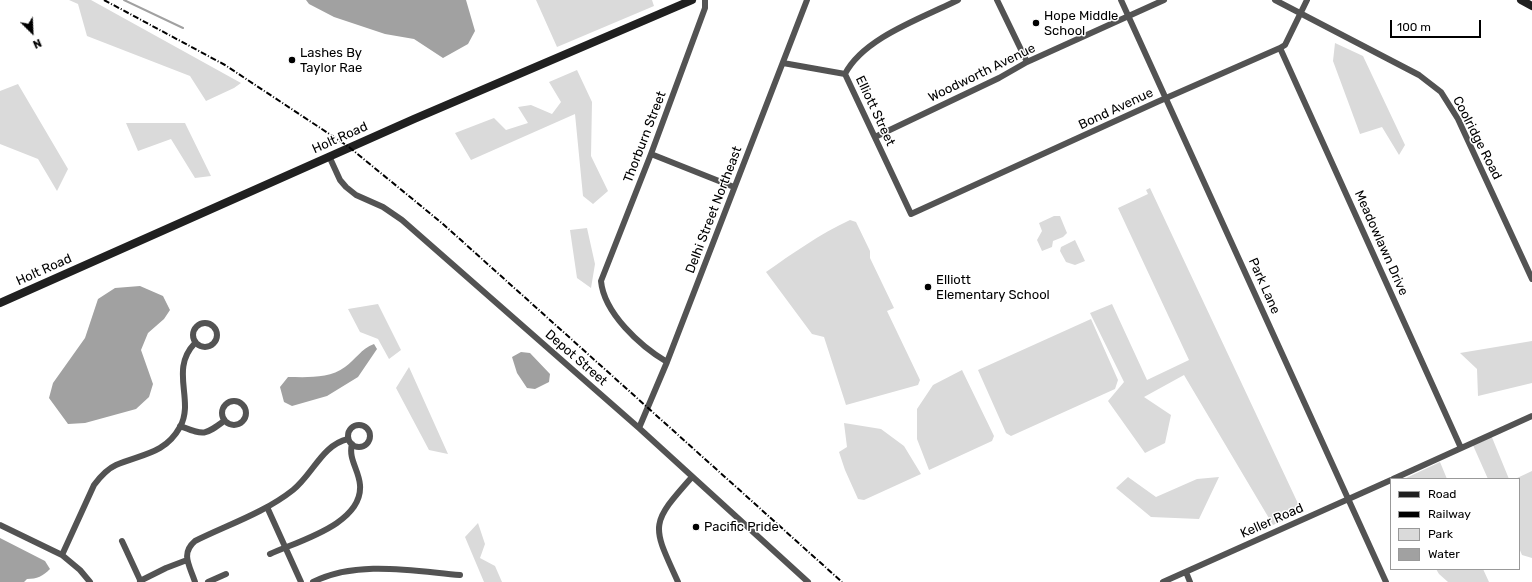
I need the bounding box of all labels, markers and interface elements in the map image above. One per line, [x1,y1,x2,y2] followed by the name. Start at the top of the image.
[1044,8,1118,39] place label: Hope Middle School
[12,12,52,52] north arrow
[1392,12,1483,38] scale bar
[1031,18,1041,28] marker: Hope Middle School
[1397,20,1431,34] text: 100 m
[31,36,43,51] text: N
[926,40,1038,106] street label: Woodworth Avenue
[300,45,362,76] place label: Lashes By Taylor Rae
[287,55,297,65] marker: Lashes By Taylor Rae
[852,73,898,149] street label: Elliott Street
[1076,85,1156,133] street label: Bond Avenue
[620,89,670,185] street label: Thorburn Street
[1449,94,1505,182] street label: Coolridge Road
[310,119,370,157] street label: Holt Road
[683,144,745,276] street label: Delhi Street Northeast
[1351,188,1411,298] street label: Meadowlawn Drive
[14,251,74,289] street label: Holt Road
[1245,255,1283,317] street label: Park Lane
[936,272,1050,303] place label: Elliott Elementary School
[923,282,933,292] marker: Elliott Elementary School
[542,327,610,389] street label: Depot Street
[1390,478,1520,570] legend
[1428,487,1456,501] text: Road
[1238,500,1306,542] street label: Keller Road
[1428,507,1471,521] text: Railway
[704,519,779,535] place label: Pacific Pride
[691,522,701,532] marker: Pacific Pride
[1428,527,1453,541] text: Park
[1428,547,1460,561] text: Water

